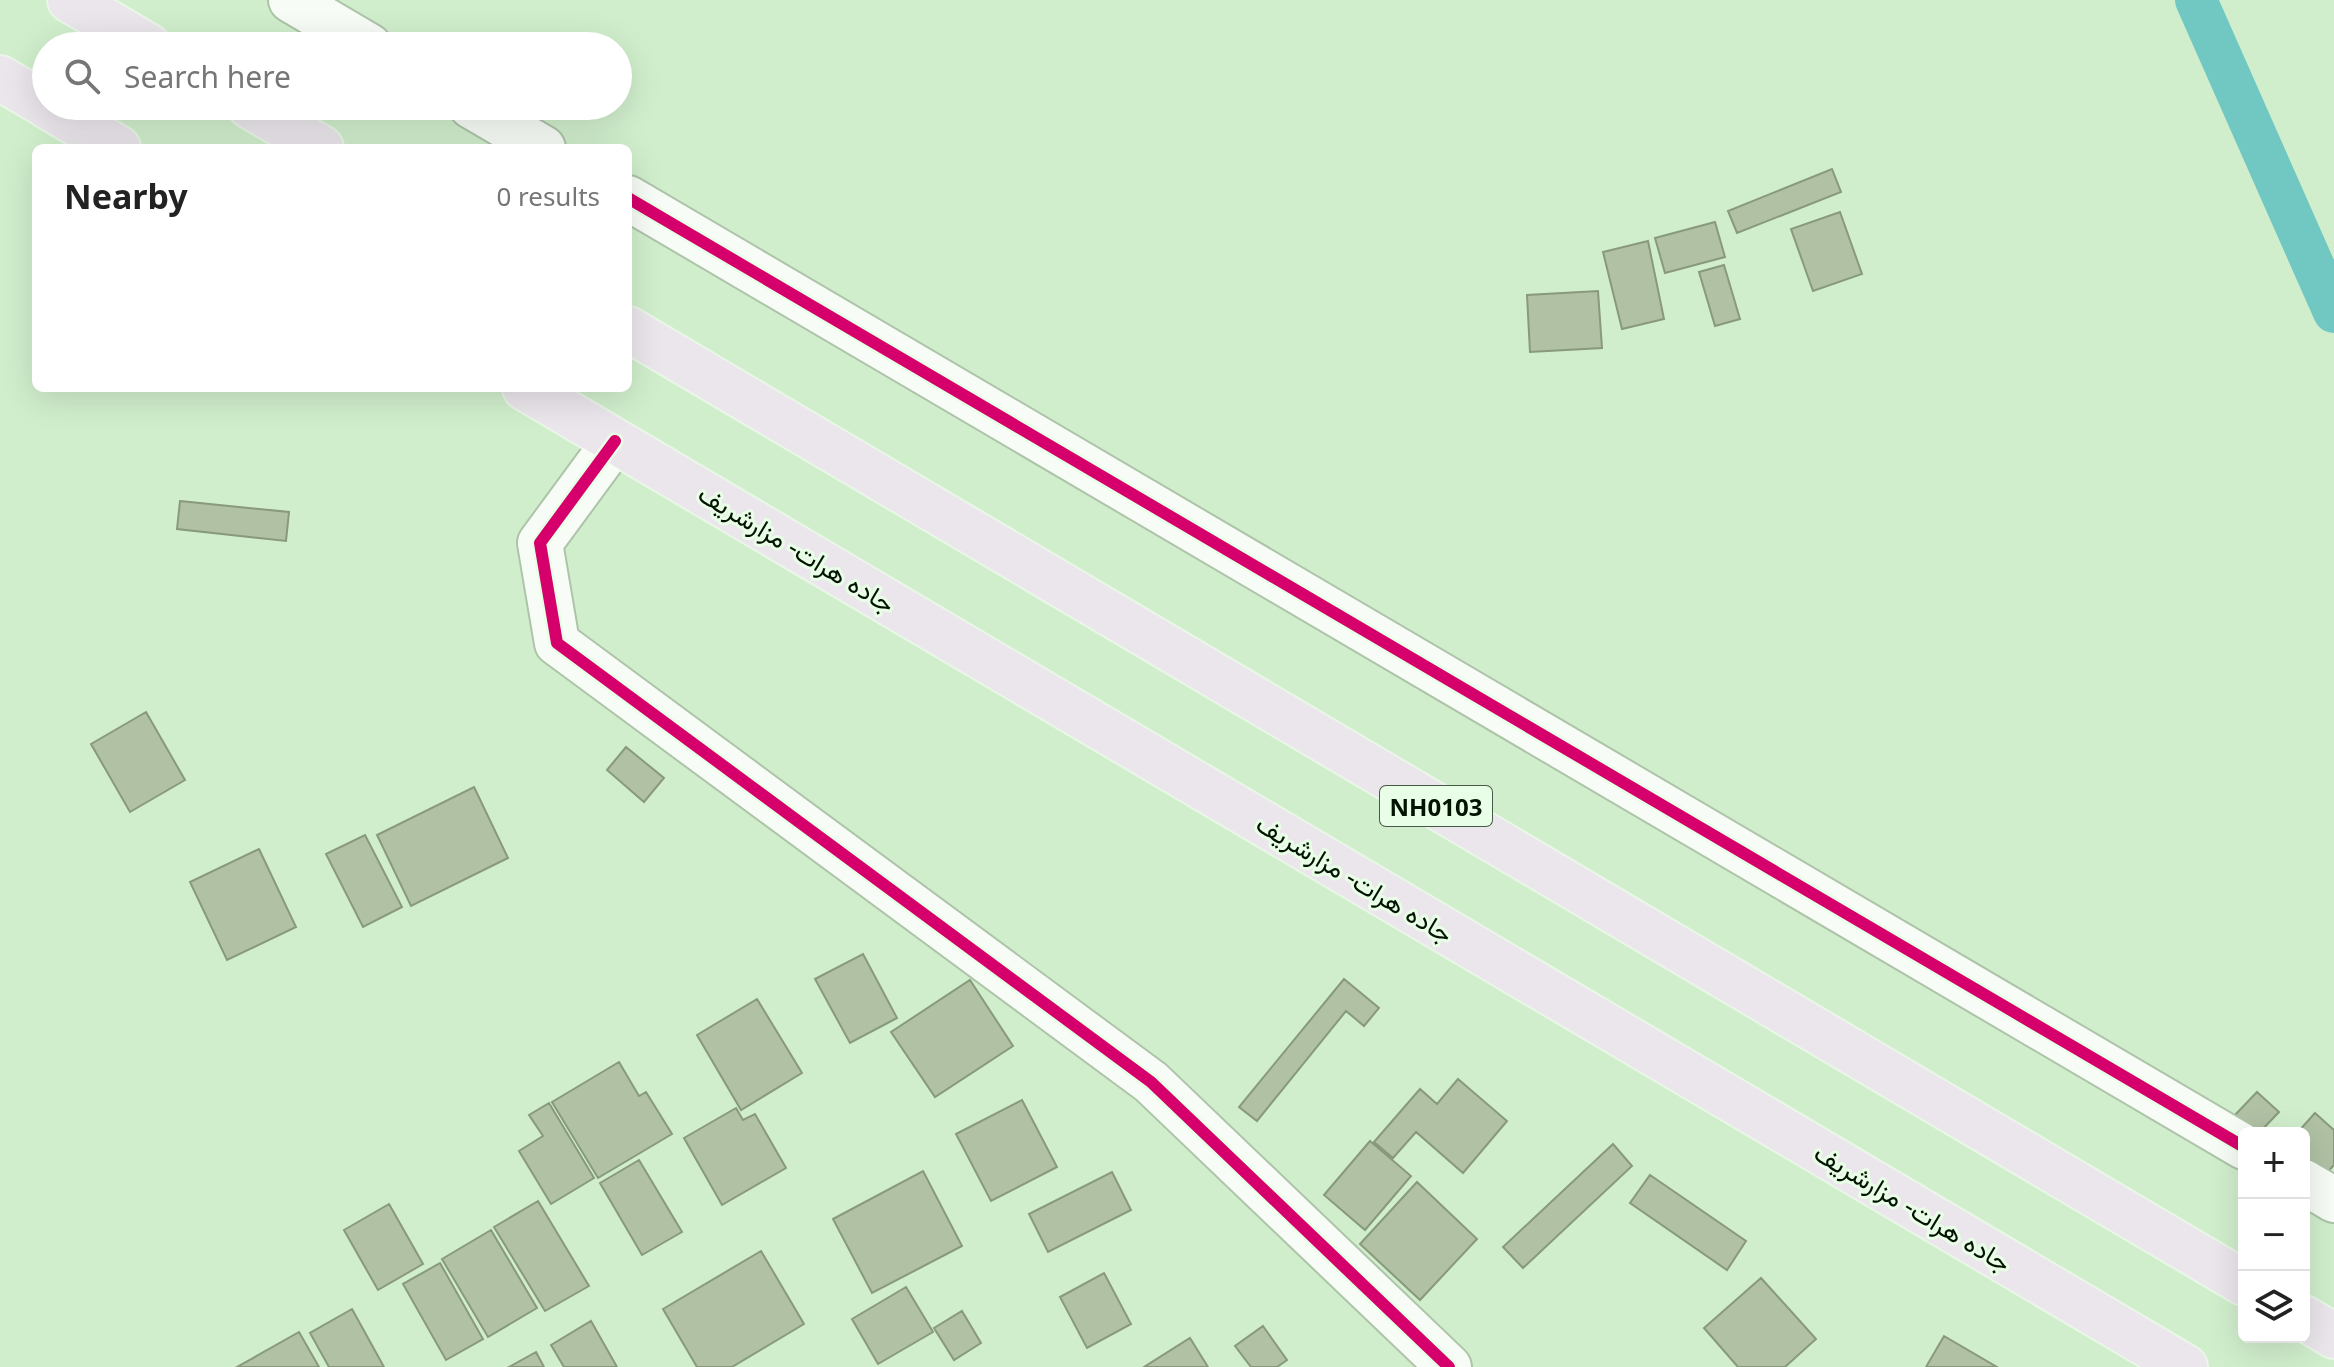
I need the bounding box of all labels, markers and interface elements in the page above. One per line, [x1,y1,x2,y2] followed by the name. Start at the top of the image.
[32,32,632,120] search box
[60,54,104,98] icon: search
[124,56,291,97] text: Search here
[64,173,188,219] text: Nearby
[496,178,600,214] text: 0 results
[692,475,902,621] street label: جاده هرات- مزارشریف
[1380,786,1492,826] road number: NH0103
[1250,805,1460,951] street label: جاده هرات- مزارشریف
[2238,1127,2310,1343] map controls
[2238,1127,2310,1199] button: +
[1808,1134,2018,1280] street label: جاده هرات- مزارشریف
[2238,1199,2310,1271] button: −
[2238,1271,2310,1343] button: layers

